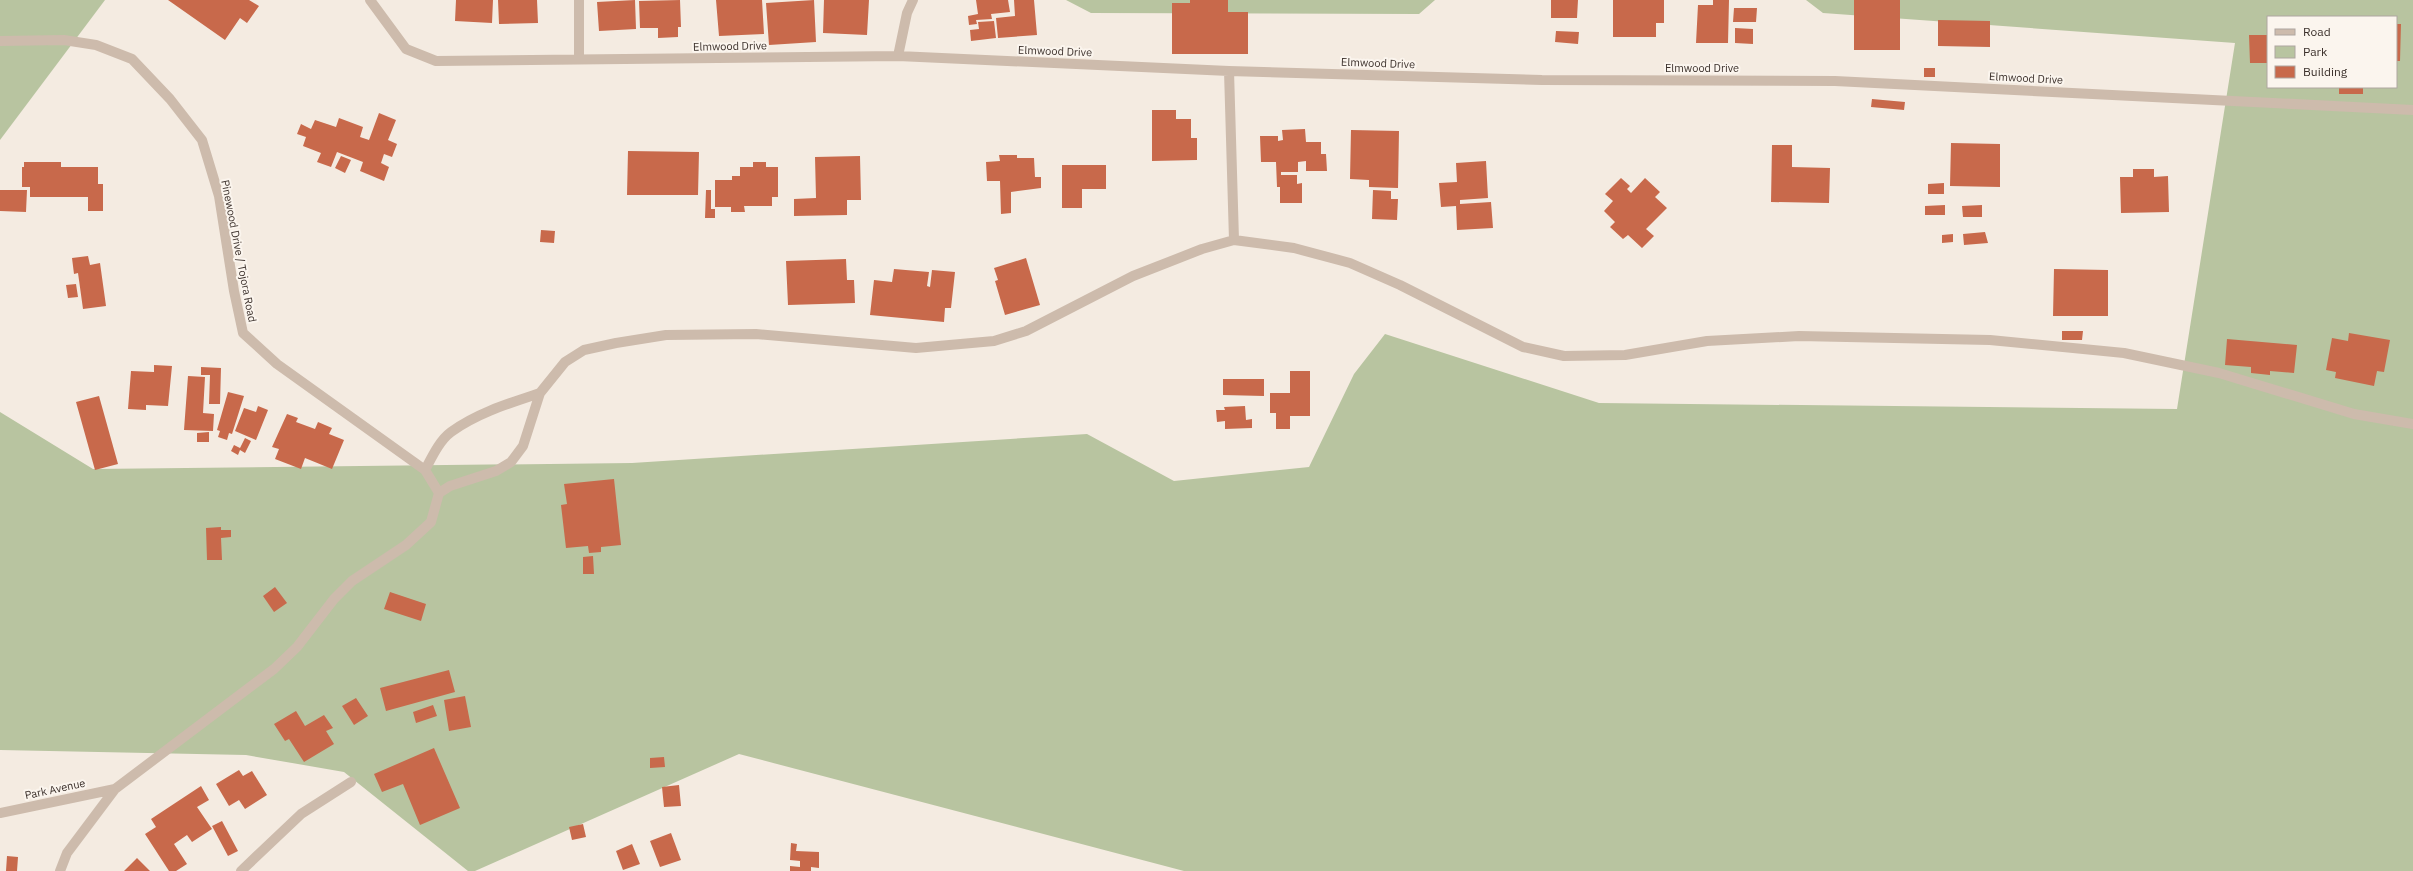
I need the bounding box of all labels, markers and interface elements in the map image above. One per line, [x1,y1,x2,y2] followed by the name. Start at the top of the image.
[2267,16,2397,88] legend
[2303,24,2331,39] text: Road
[693,38,767,54] street label: Elmwood Drive
[1018,43,1092,59] street label: Elmwood Drive
[2303,44,2328,59] text: Park
[1341,55,1415,71] street label: Elmwood Drive
[1665,61,1739,75] street label: Elmwood Drive
[2303,64,2348,79] text: Building
[1989,69,2063,87] street label: Elmwood Drive
[218,179,260,323] street label: Pinewood Drive / Tojora Road
[23,776,87,802] street label: Park Avenue

